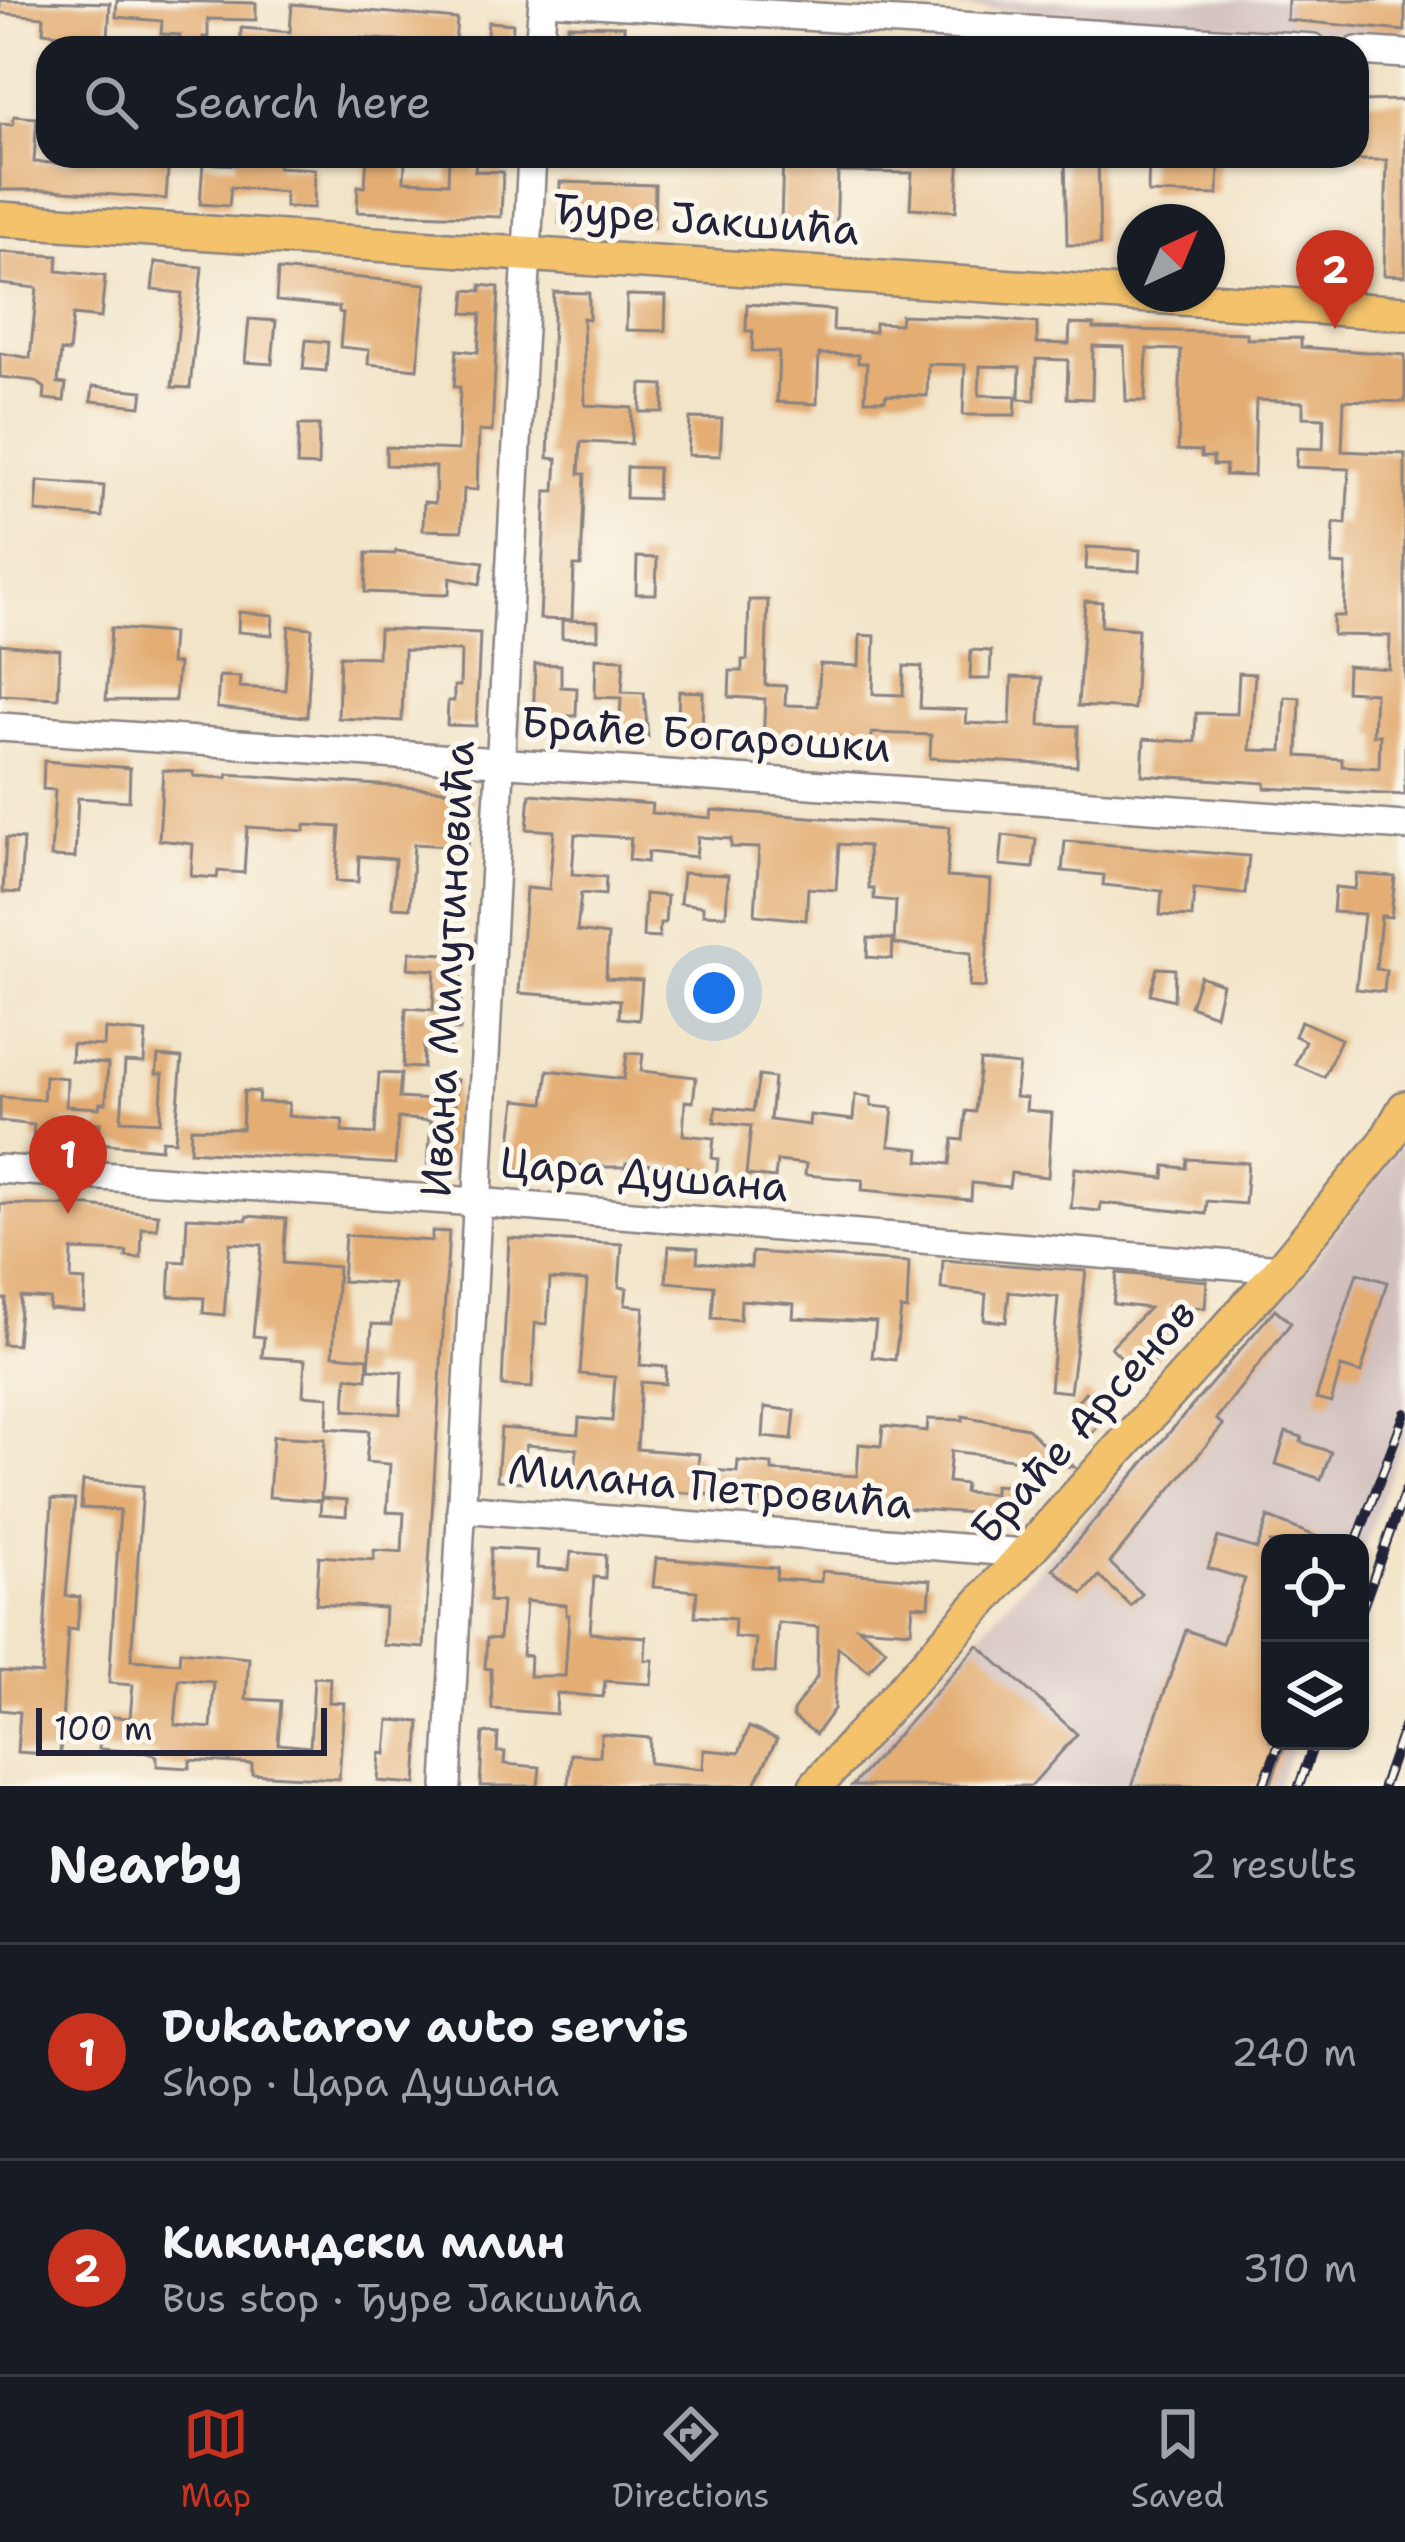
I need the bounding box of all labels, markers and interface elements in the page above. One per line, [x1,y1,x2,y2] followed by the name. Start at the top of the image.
[36,36,1369,168] search box
[78,69,144,135] icon: search
[174,72,431,132] text: Search here
[551,180,861,258] street label: Ђуре Јакшића
[1117,204,1225,312] north arrow
[1296,230,1374,329] pin: 2
[519,693,893,775] street label: Браће Богарошки
[407,739,487,1199] street label: Ивана Милутиновића
[684,963,744,1023] your location
[29,1115,107,1214] pin: 1
[497,1134,791,1214] street label: Цара Душана
[958,1286,1208,1556] street label: Браће Арсенов
[506,1440,914,1532] street label: Милана Петровића
[1261,1534,1369,1750] map controls
[1261,1534,1369,1642] button: locate
[1261,1642,1369,1750] button: layers
[36,1702,327,1755] scale bar
[54,1706,153,1751] text: 100 m
[48,1830,243,1898] text: Nearby
[1190,1838,1357,1890] text: 2 results
[162,1996,688,2056] text: Dukatarov auto servis
[78,2026,96,2078] text: 1
[1231,2026,1357,2078] text: 240 m
[162,2056,559,2108] text: Shop · Цара Душана
[162,2212,565,2272] text: Кикиндски млин
[73,2242,101,2294] text: 2
[1242,2242,1357,2294] text: 310 m
[162,2272,642,2324] text: Bus stop · Ђуре Јакшића
[181,2401,251,2518] tab: Map
[612,2401,770,2518] tab: Directions
[1131,2401,1224,2518] tab: Saved

